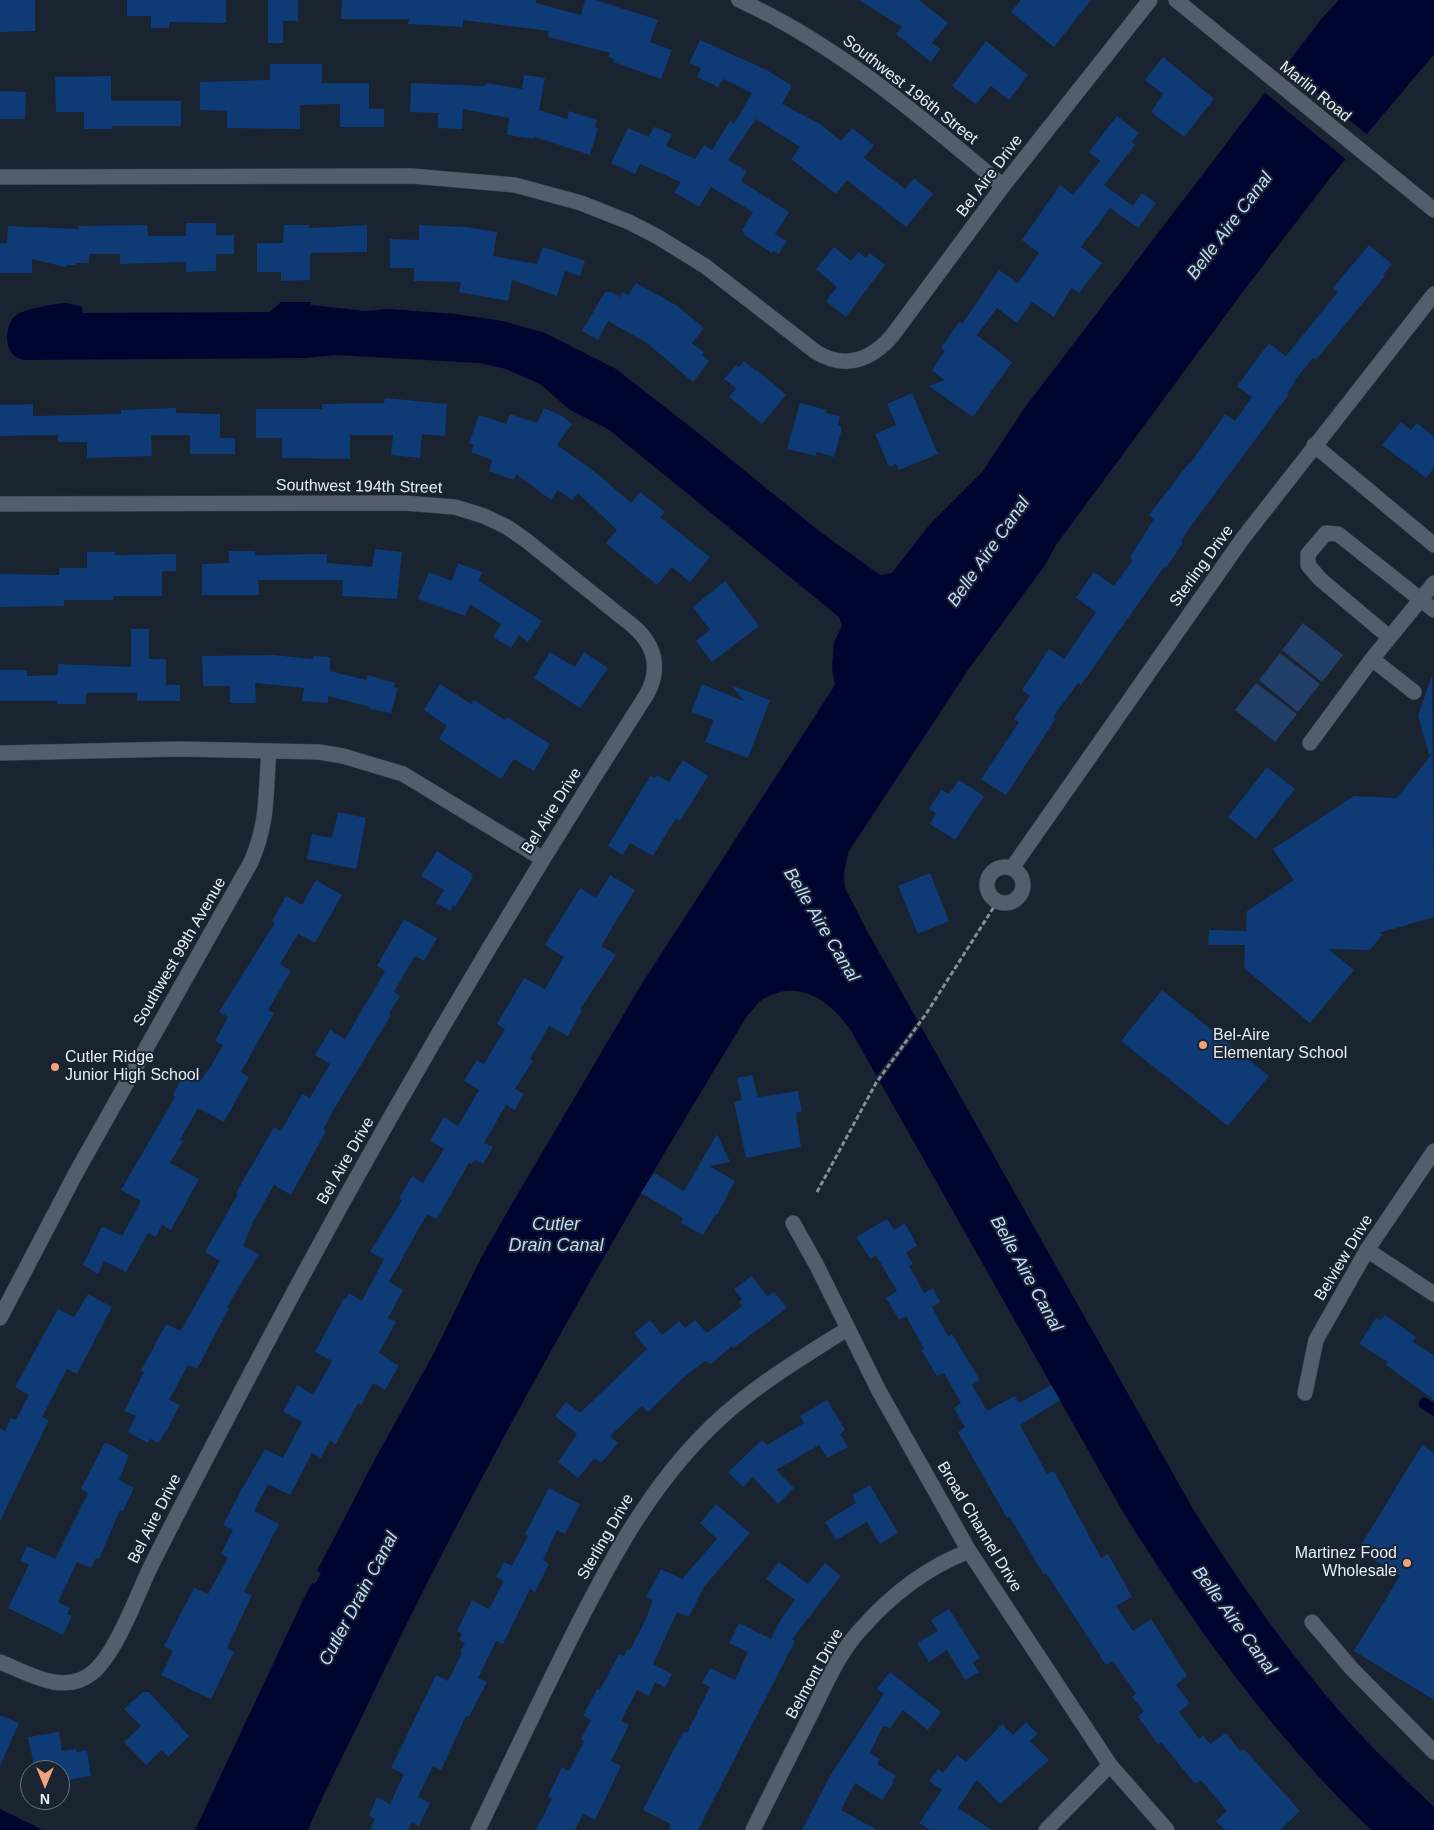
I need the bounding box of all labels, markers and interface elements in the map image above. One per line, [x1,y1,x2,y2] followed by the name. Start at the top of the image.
[839,31,981,149] street label: Southwest 196th Street
[1275,57,1355,127] street label: Marlin Road
[953,131,1027,221] street label: Bel Aire Drive
[1183,168,1277,284] water label: Belle Aire Canal
[276,476,442,498] street label: Southwest 194th Street
[943,493,1035,611] water label: Belle Aire Canal
[1166,522,1238,610] street label: Sterling Drive
[518,764,586,858] street label: Bel Aire Drive
[779,864,863,986] water label: Belle Aire Canal
[130,874,230,1030] street label: Southwest 99th Avenue
[1213,1026,1347,1064] place label: Bel-Aire Elementary School
[1197,1039,1209,1051] marker: Bel-Aire Elementary School
[65,1048,199,1086] place label: Cutler Ridge Junior High School
[49,1061,61,1073] marker: Cutler Ridge Junior High School
[313,1114,379,1208] street label: Bel Aire Drive
[985,1212,1067,1336] water label: Belle Aire Canal
[1311,1212,1377,1304] street label: Belview Drive
[508,1214,604,1256] water label: Cutler Drain Canal
[933,1458,1025,1596] street label: Broad Channel Drive
[124,1471,186,1567] street label: Bel Aire Drive
[574,1491,638,1583] street label: Sterling Drive
[315,1529,403,1669] water label: Cutler Drain Canal
[1295,1544,1397,1582] place label: Martinez Food Wholesale
[1401,1557,1413,1569] marker: Martinez Food Wholesale
[1187,1562,1281,1680] water label: Belle Aire Canal
[782,1625,848,1723] street label: Belmont Drive
[20,1760,70,1810] north arrow
[40,1791,50,1807] text: N

